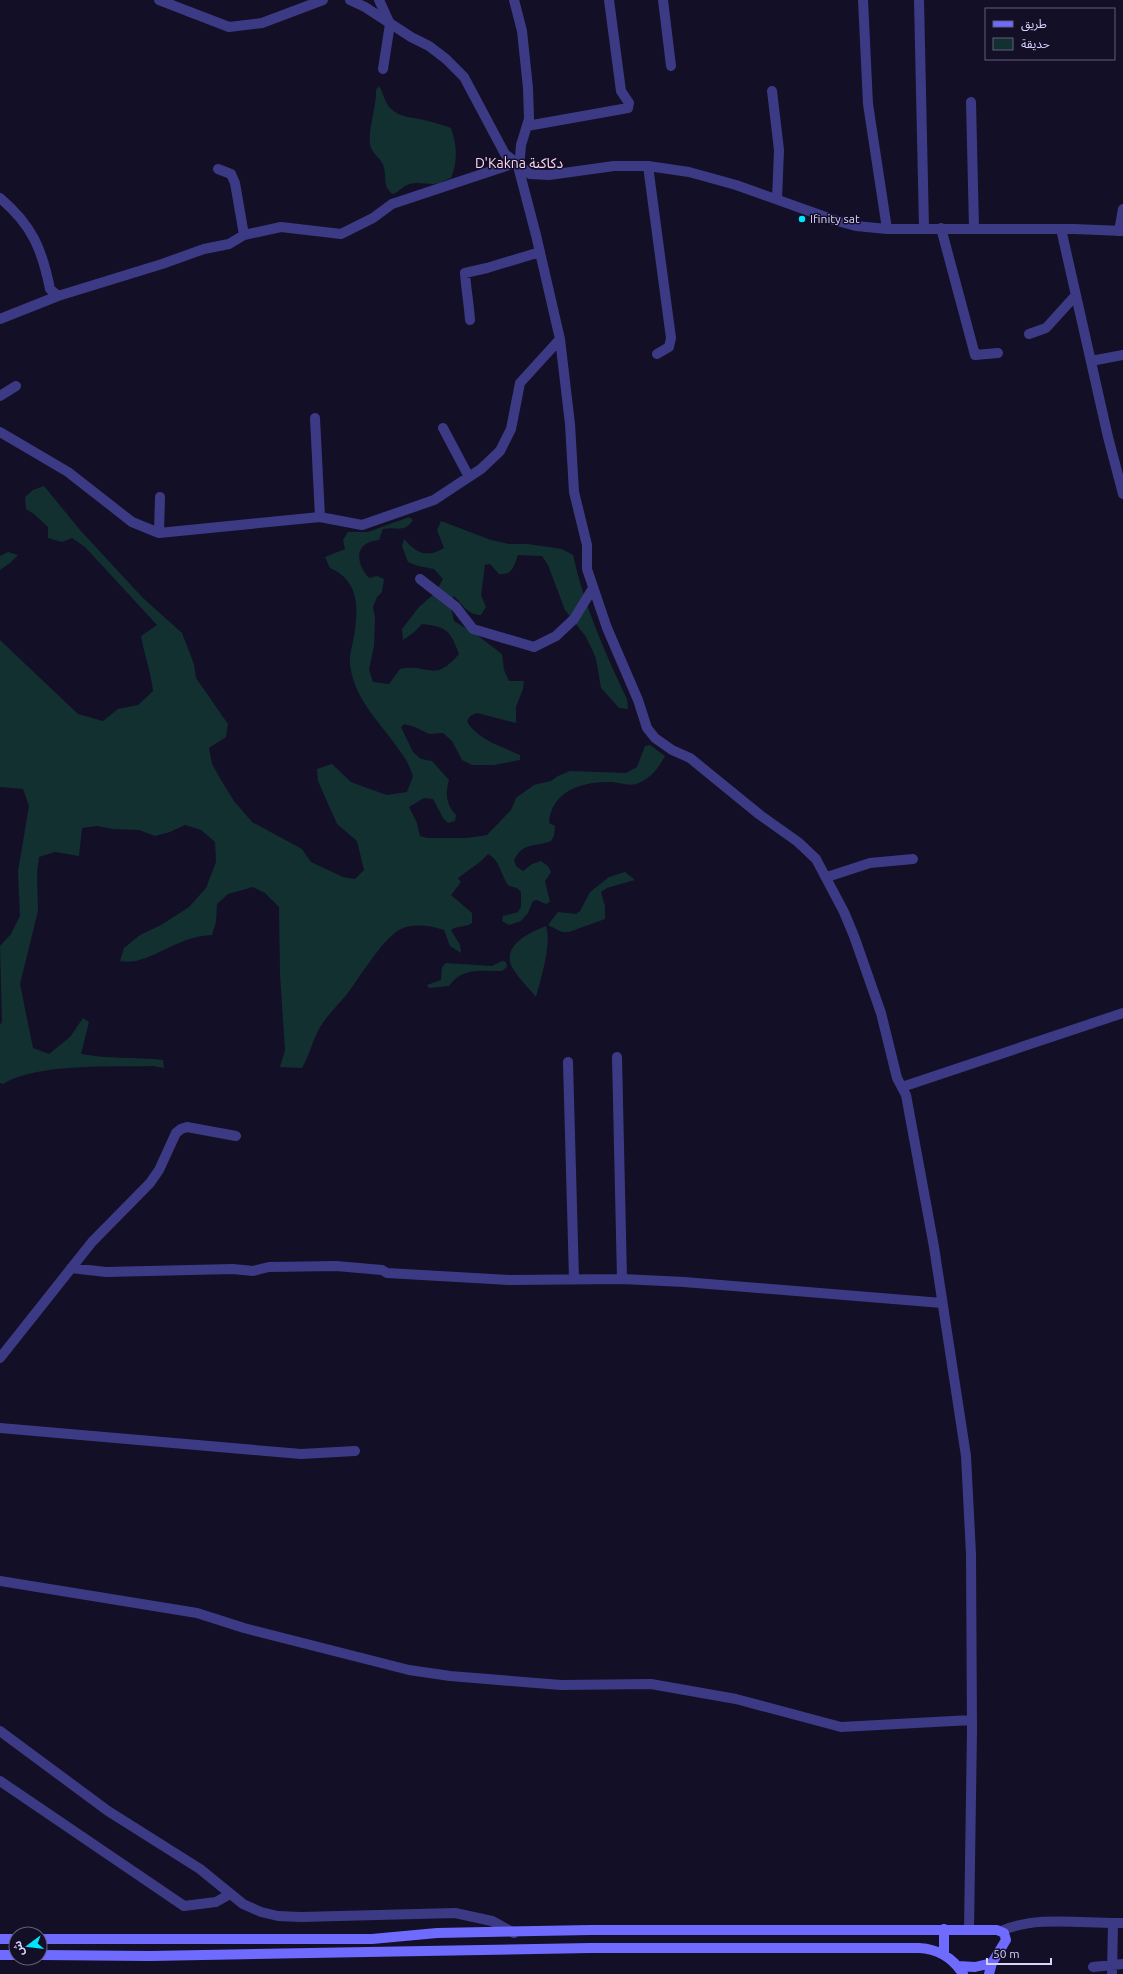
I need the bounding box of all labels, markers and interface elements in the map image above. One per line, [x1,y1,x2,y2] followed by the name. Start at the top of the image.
[985,8,1115,60] legend
[1021,17,1047,32] text: طريق
[1021,37,1050,51] text: حديقة
[475,155,563,171] district label: D'Kakna دكاكنة
[810,212,860,225] place label: Ifinity sat
[797,214,807,224] marker: Ifinity sat
[8,1926,48,1966] north arrow
[11,1939,27,1957] text: ش
[987,1940,1051,1966] scale bar
[993,1947,1020,1960] text: 50 m

